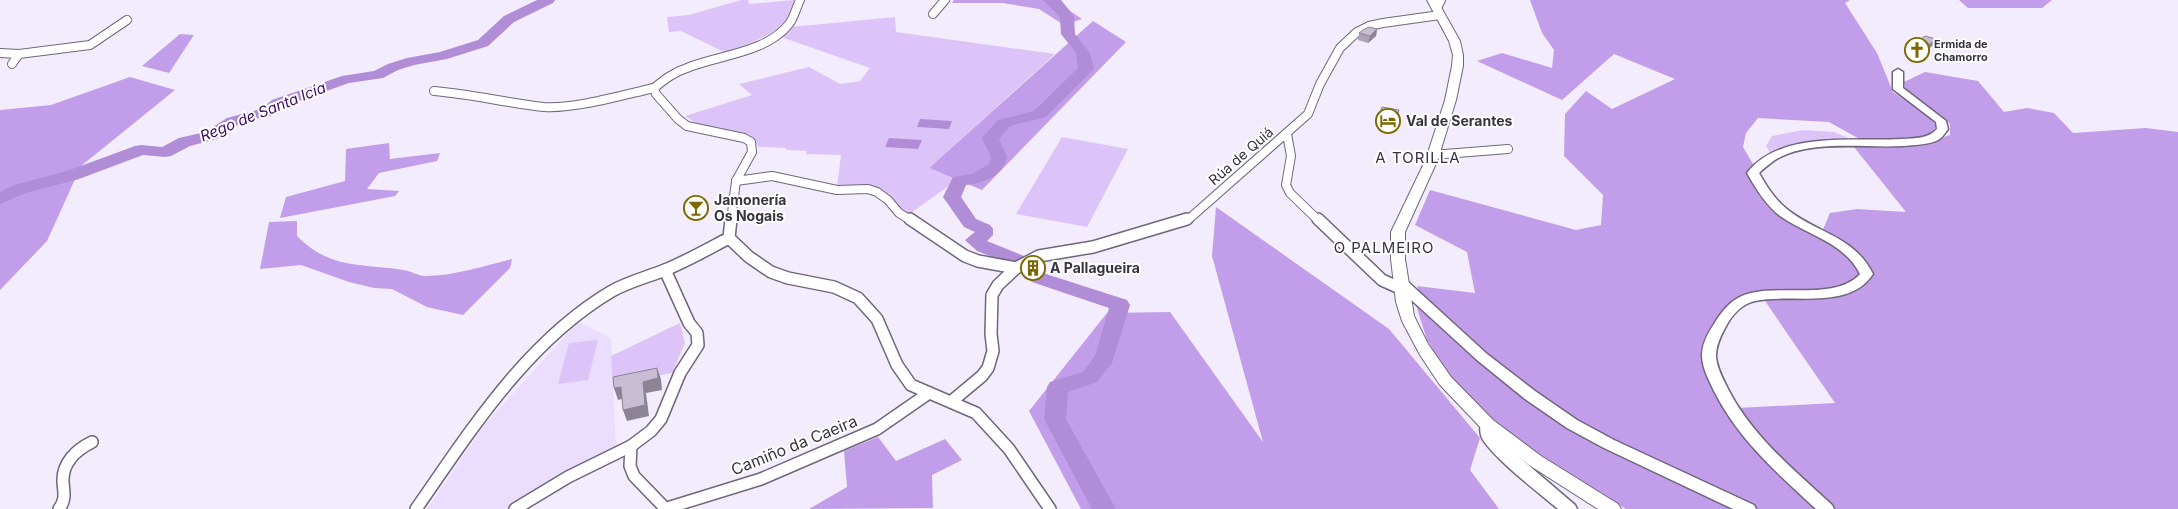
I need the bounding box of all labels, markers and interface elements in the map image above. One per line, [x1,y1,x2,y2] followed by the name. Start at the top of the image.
[1904,37,1930,63] church icon: Ermida de Chamorro
[1934,37,1988,64] place label: Ermida de Chamorro
[197,78,328,145] water label: Rego de Santa Icía
[1375,108,1401,134] hotel icon: Val de Serantes
[1406,112,1513,129] place label: Val de Serantes
[1205,123,1276,188] street label: Rúa de Quiá
[1375,148,1461,167] district label: A TORILLA
[714,191,786,224] place label: Jamonería Os Nogais
[683,195,709,221] bar icon: Jamonería Os Nogais
[1334,238,1434,257] district label: O PALMEIRO
[1020,255,1046,281] building icon: A Pallagueira
[1050,259,1140,276] place label: A Pallagueira
[728,411,860,479] street label: Camiño da Caeira

